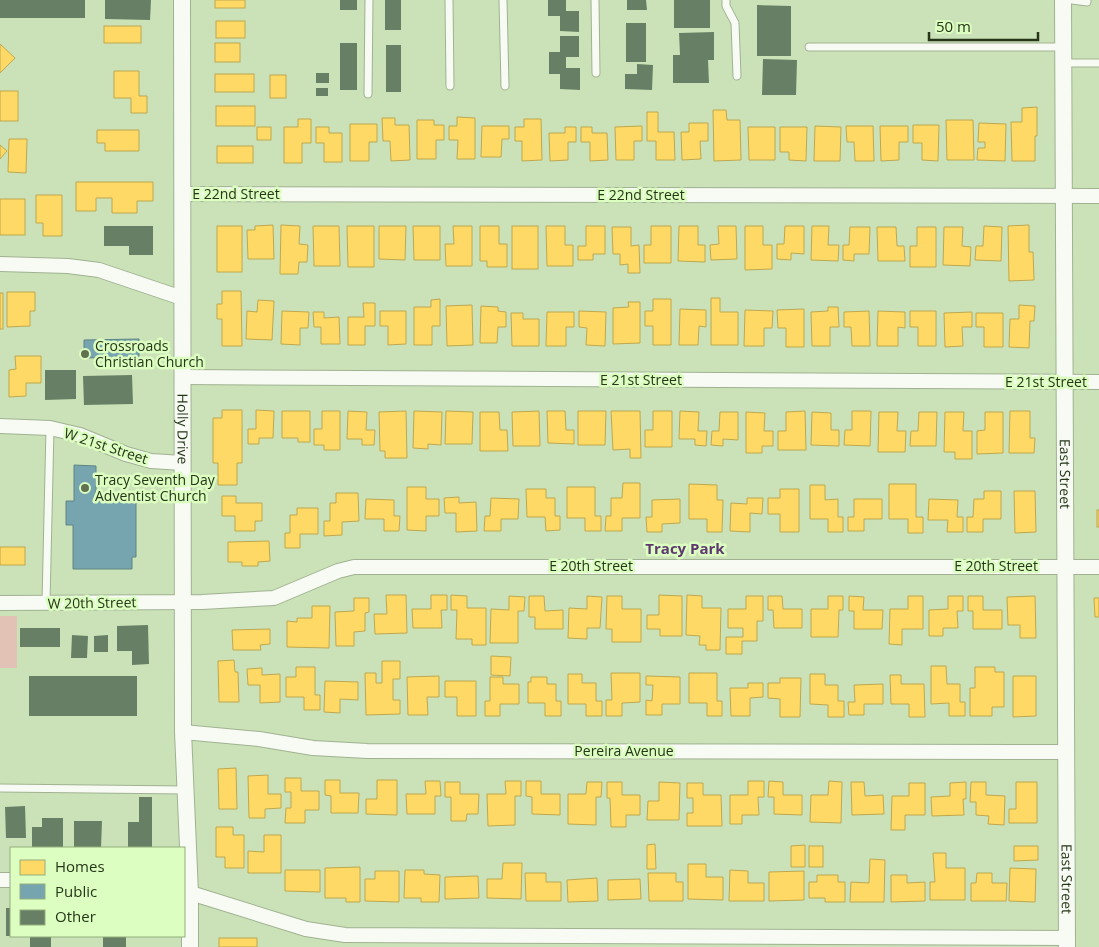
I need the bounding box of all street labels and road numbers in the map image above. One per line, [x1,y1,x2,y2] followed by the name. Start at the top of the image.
[192,184,280,203] street label: E 22nd Street
[597,185,685,204] street label: E 22nd Street
[600,370,682,389] street label: E 21st Street
[1005,372,1087,391] street label: E 21st Street
[174,394,193,465] street label: Holly Drive
[62,423,150,468] street label: W 21st Street
[1056,439,1075,509] street label: East Street
[549,556,633,575] street label: E 20th Street
[954,556,1038,575] street label: E 20th Street
[47,592,137,613] street label: W 20th Street
[574,741,674,760] street label: Pereira Avenue
[1058,844,1077,914] street label: East Street

